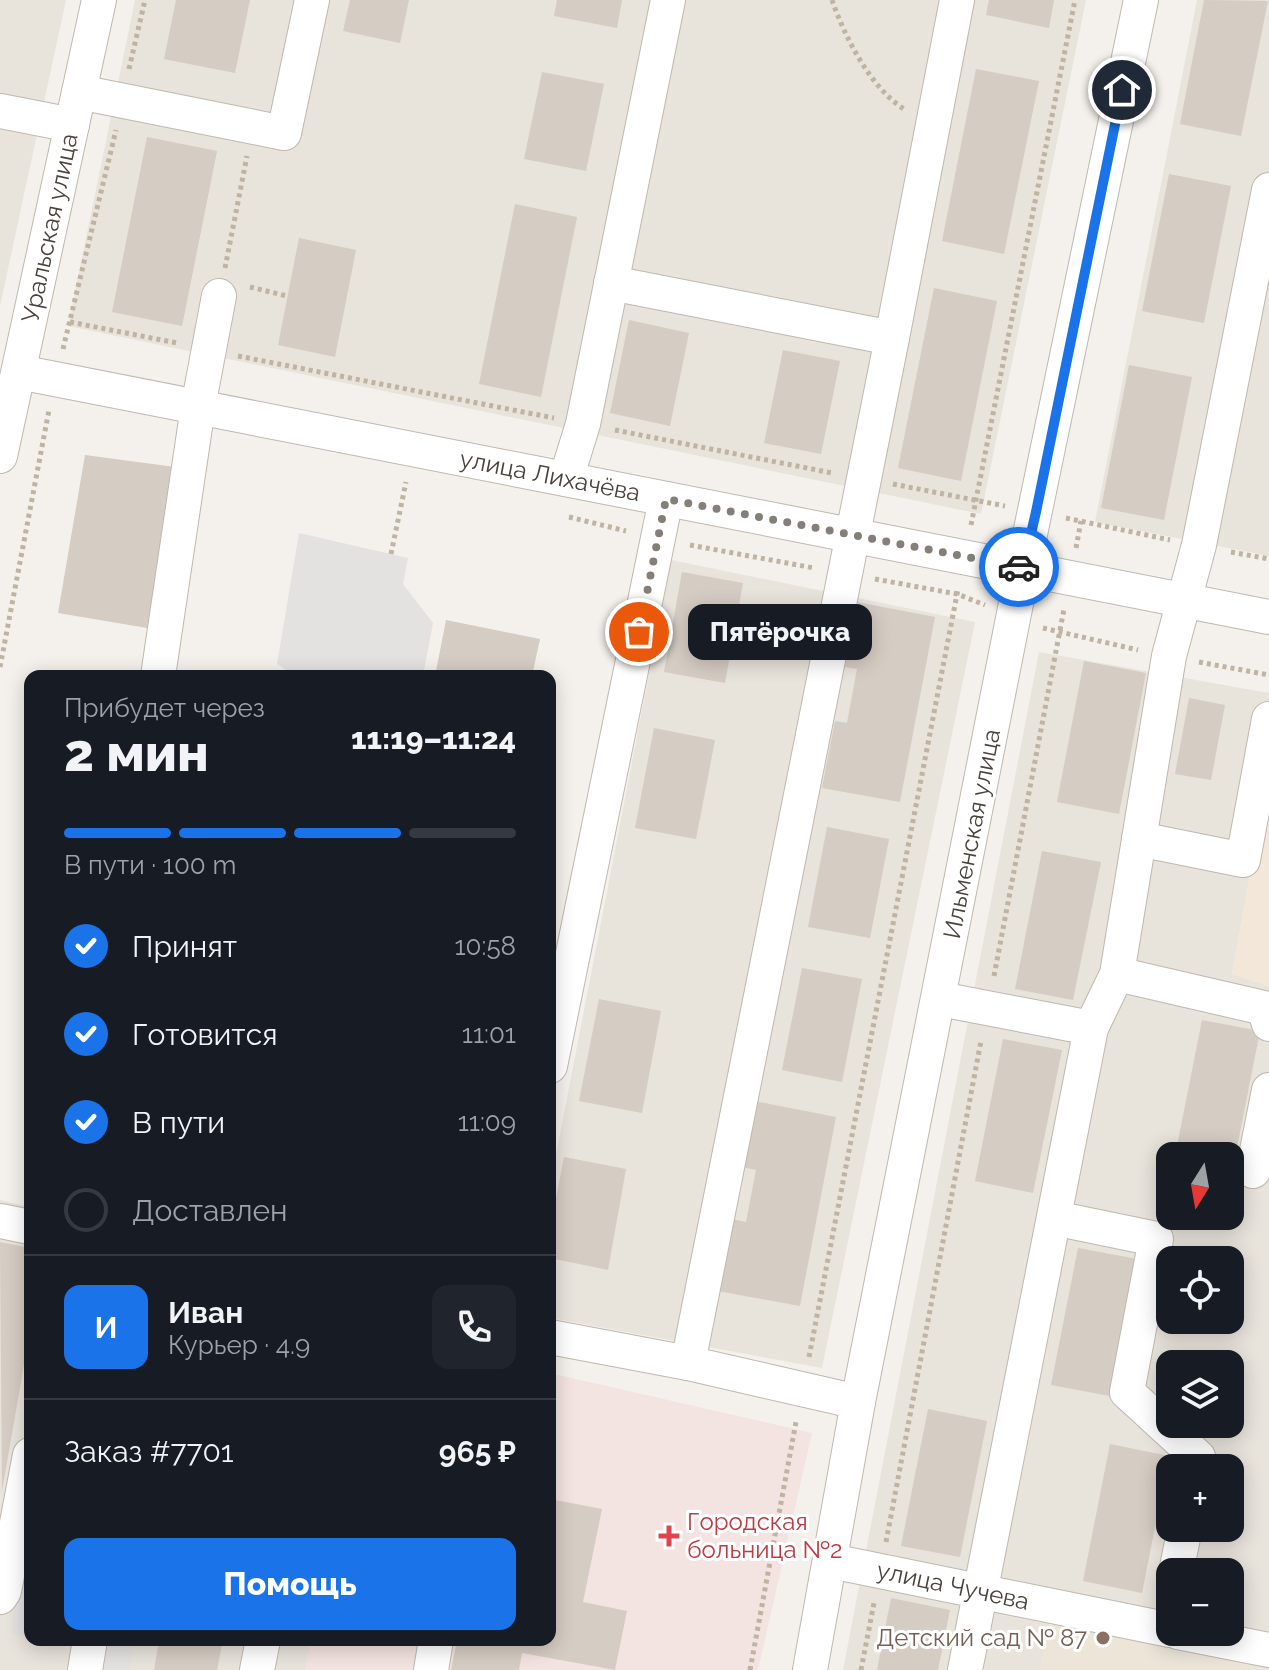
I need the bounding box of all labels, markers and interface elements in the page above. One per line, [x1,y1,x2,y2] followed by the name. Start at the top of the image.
[1088,56,1156,124] pin
[1100,68,1144,112] icon: home
[15,131,84,325] street label: Уральская улица
[457,444,643,507] street label: улица Лихачёва
[979,527,1059,607] courier
[997,545,1041,589] icon: car
[605,598,673,666] pin
[687,604,871,660] callout: Пятёрочка
[617,610,661,654] icon: bag
[710,617,850,647] text: Пятёрочка
[64,693,265,723] text: Прибудет через
[351,721,516,756] text: 11:19–11:24
[64,722,209,783] text: 2 мин
[937,727,1006,941] street label: Ильменская улица
[64,850,236,880] text: В пути · 100 m
[64,924,108,968] icon: check
[132,929,237,964] text: Принят
[454,931,516,961] text: 10:58
[64,1012,108,1056] icon: check
[132,1017,278,1052] text: Готовится
[462,1019,516,1049] text: 11:01
[64,1100,108,1144] icon: check
[132,1105,225,1140] text: В пути
[458,1107,516,1137] text: 11:09
[1156,1142,1244,1230] north arrow
[1156,1142,1244,1646] map controls
[132,1193,288,1228] text: Доставлен
[1156,1246,1244,1334] button: locate
[432,1285,516,1369] button: phone
[168,1295,243,1330] text: Иван
[94,1310,118,1345] text: И
[168,1330,310,1360] text: Курьер · 4.9
[1156,1350,1244,1438] button: layers
[64,1434,234,1469] text: Заказ #7701
[439,1434,516,1469] text: 965 ₽
[1156,1454,1244,1542] button: +
[687,1507,842,1564] place label: Городская больница №2
[658,1525,680,1547] marker: Городская больница №2
[64,1538,516,1630] button: Помощь
[874,1555,1032,1616] street label: улица Чучева
[1156,1558,1244,1646] button: −
[876,1623,1087,1652] place label: Детский сад № 87
[1094,1629,1112,1647] marker: Детский сад № 87

